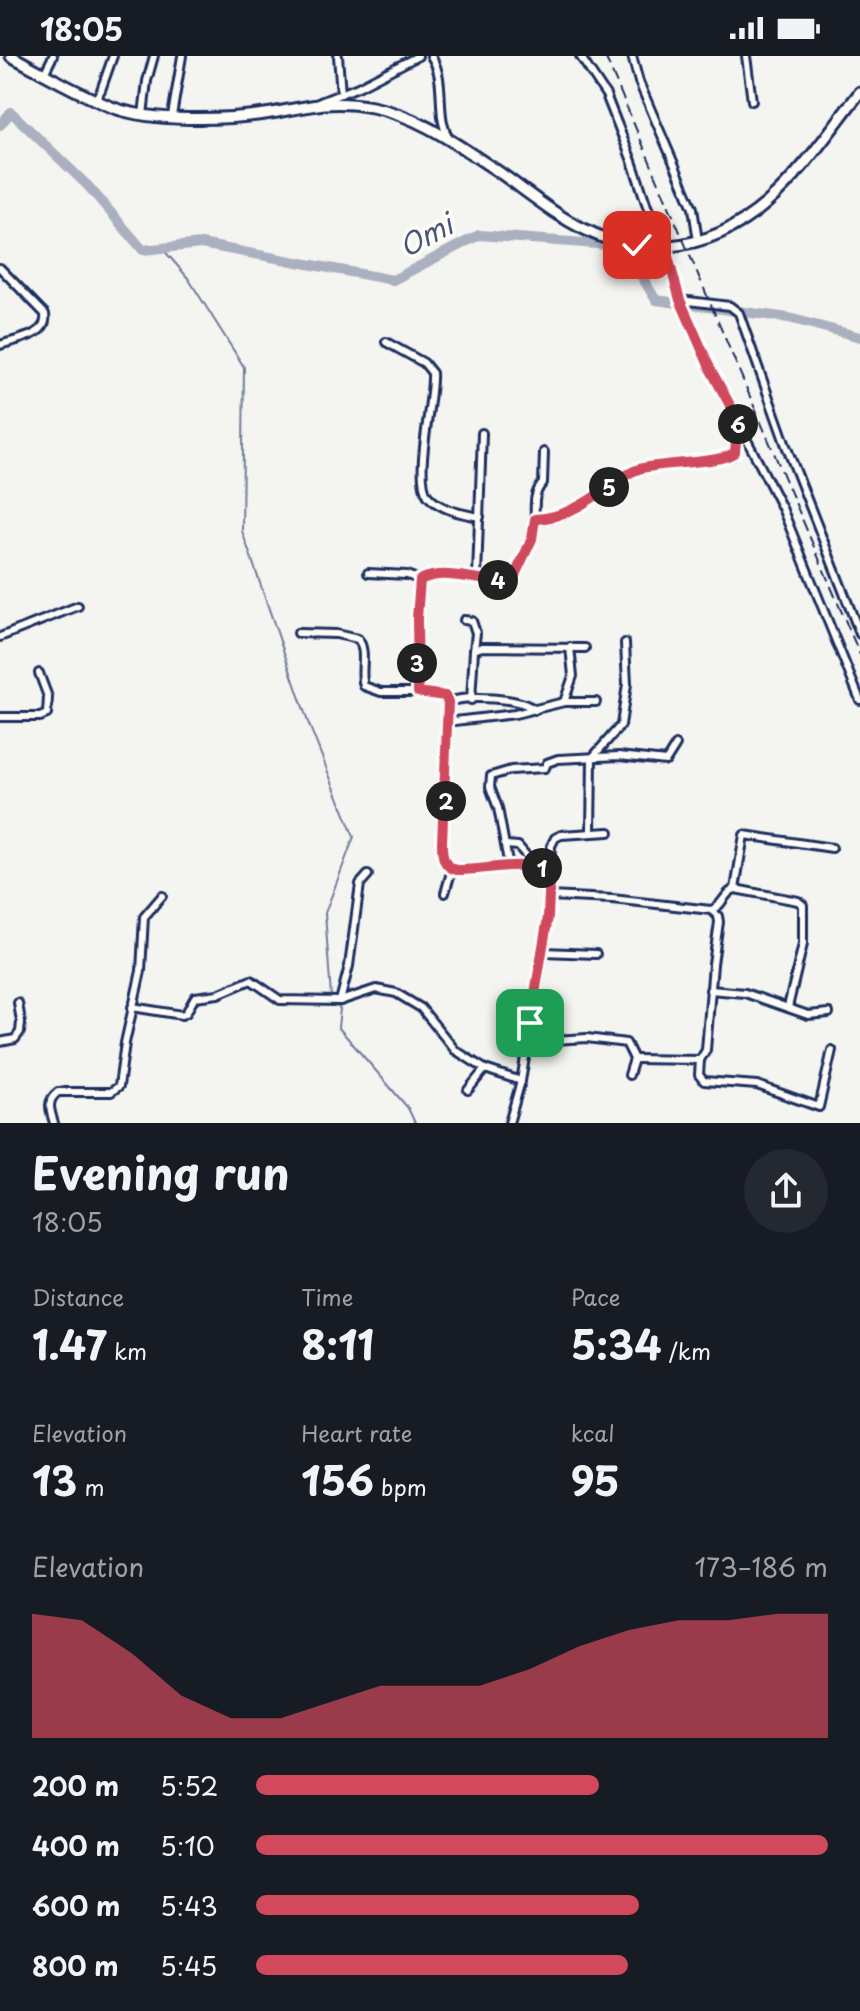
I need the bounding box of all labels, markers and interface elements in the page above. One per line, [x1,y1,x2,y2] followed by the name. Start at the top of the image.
[40,6,123,51] text: 18:05
[390,201,464,267] water label: Omi
[603,211,671,279] pin
[615,223,659,267] icon: check
[718,404,758,444] pin: 6
[730,407,746,440] text: 6
[589,467,629,507] pin: 5
[602,470,616,503] text: 5
[478,560,518,600] pin: 4
[491,563,505,596] text: 4
[397,643,437,683] pin: 3
[410,646,424,679] text: 3
[426,781,466,821] pin: 2
[438,784,454,817] text: 2
[522,848,562,888] pin: 1
[537,851,547,884] text: 1
[496,989,564,1057] pin
[508,1001,552,1045] icon: arrive
[32,1139,290,1205] text: Evening run
[744,1149,828,1233] button: share
[32,1202,103,1241] text: 18:05
[32,1280,124,1313] text: Distance
[301,1280,353,1313] text: Time
[571,1280,620,1313] text: Pace
[32,1313,107,1374] text: 1.47
[301,1313,374,1374] text: 8:11
[571,1313,662,1374] text: 5:34
[107,1334,147,1367] text: km
[662,1334,711,1367] text: /km
[32,1416,127,1449] text: Elevation
[301,1416,412,1449] text: Heart rate
[571,1416,615,1449] text: kcal
[32,1449,77,1510] text: 13
[301,1449,374,1510] text: 156
[571,1449,620,1510] text: 95
[77,1470,104,1503] text: m
[374,1470,427,1503] text: bpm
[32,1547,144,1586] text: Elevation
[694,1547,828,1586] text: 173–186 m
[32,1766,119,1805] text: 200 m
[160,1766,218,1805] text: 5:52
[32,1826,120,1865] text: 400 m
[160,1826,215,1865] text: 5:10
[32,1886,120,1925] text: 600 m
[160,1886,218,1925] text: 5:43
[32,1946,119,1985] text: 800 m
[160,1946,217,1985] text: 5:45

